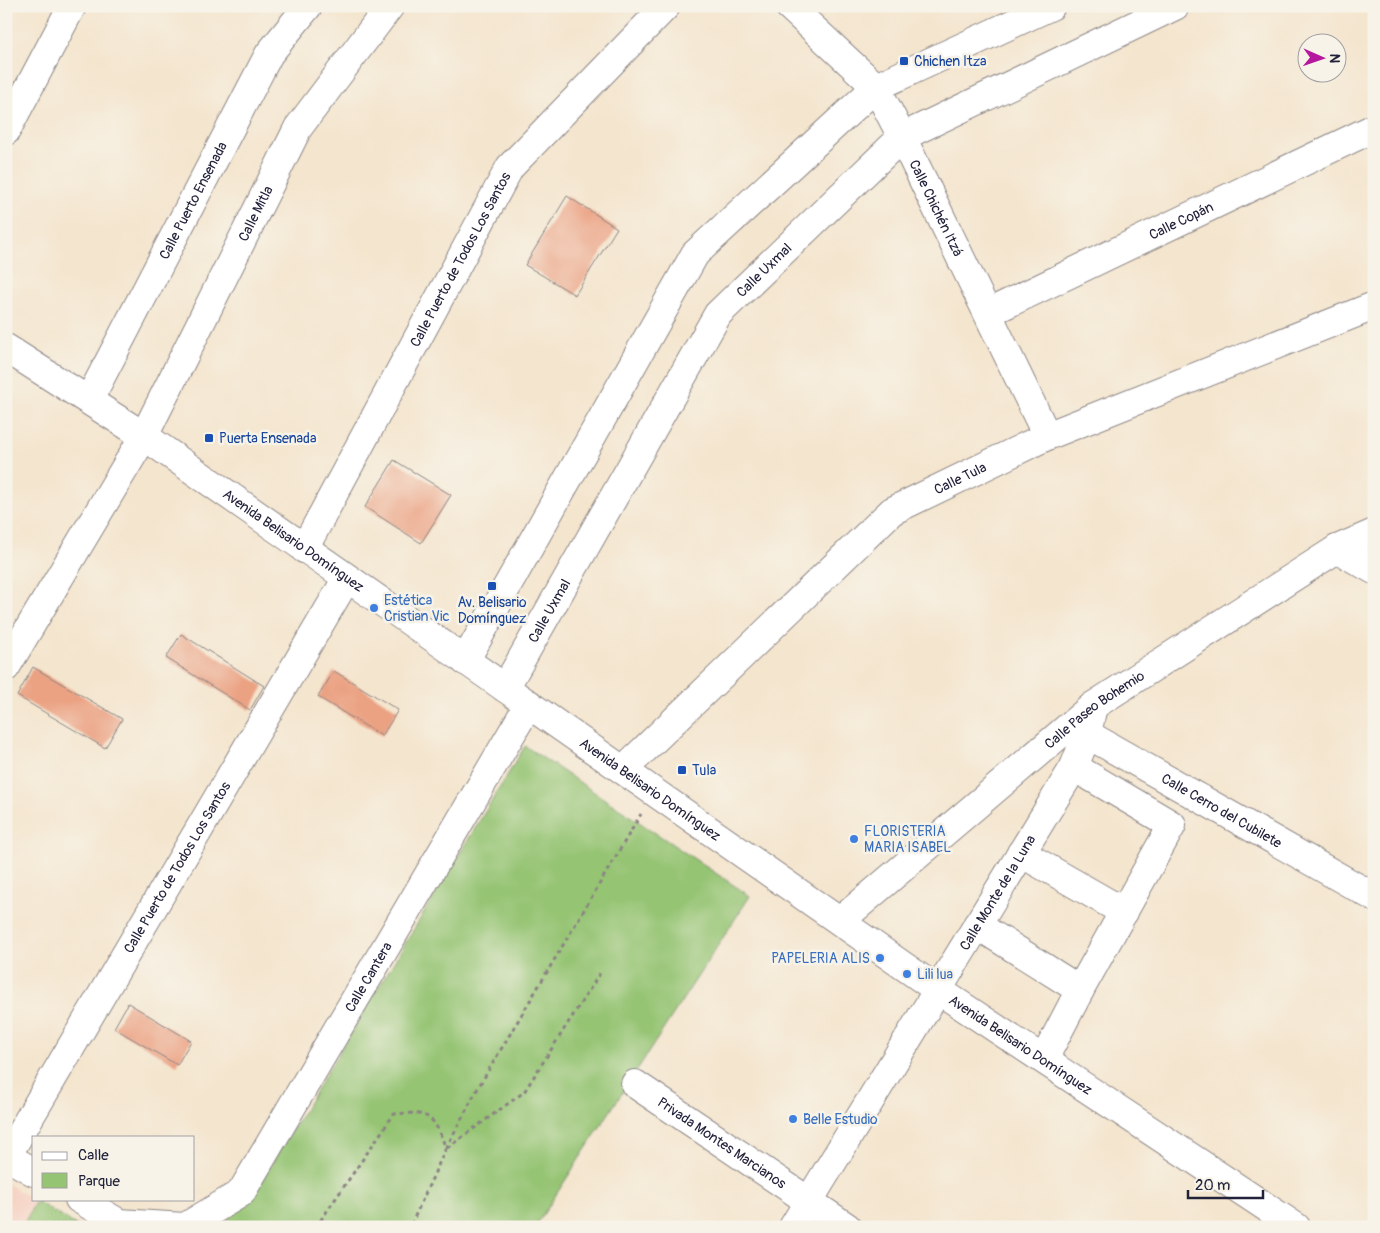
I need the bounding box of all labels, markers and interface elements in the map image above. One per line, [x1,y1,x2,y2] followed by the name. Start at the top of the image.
[1298,32,1348,82] north arrow
[914,53,987,70] place label: Chichen Itza
[1326,53,1343,63] text: N
[898,55,910,67] marker: Chichen Itza
[155,139,230,262] street label: Calle Puerto Ensenada
[906,157,967,259] street label: Calle Chichén Itzá
[406,168,515,350] street label: Calle Puerto de Todos Los Santos
[234,183,276,244] street label: Calle Mitla
[1146,198,1216,243] street label: Calle Copán
[733,239,795,300] street label: Calle Uxmal
[219,430,316,447] place label: Puerta Ensenada
[203,432,215,444] marker: Puerta Ensenada
[931,458,989,498] street label: Calle Tula
[220,485,367,595] street label: Avenida Belisario Domínguez
[524,576,574,645] street label: Calle Uxmal
[486,580,498,592] marker: Av. Belisario Domínguez
[384,592,450,625] place label: Estética Cristian Vic
[457,594,527,627] place label: Av. Belisario Domínguez
[368,602,380,614] marker: Estética Cristian Vic
[1041,667,1148,752] street label: Calle Paseo Bohemio
[576,734,724,844] street label: Avenida Belisario Domínguez
[692,762,716,779] place label: Tula
[676,764,688,776] marker: Tula
[1159,770,1285,852] street label: Calle Cerro del Cubilete
[120,778,234,956] street label: Calle Puerto de Todos Los Santos
[864,823,951,856] place label: FLORISTERIA MARIA ISABEL
[956,832,1039,953] street label: Calle Monte de la Luna
[848,833,860,845] marker: FLORISTERIA MARIA ISABEL
[341,939,395,1015] street label: Calle Cantera
[771,950,870,967] place label: PAPELERIA ALIS
[874,952,886,964] marker: PAPELERIA ALIS
[917,966,953,983] place label: Lili lua
[901,968,913,980] marker: Lili lua
[946,991,1095,1098] street label: Avenida Belisario Domínguez
[655,1093,790,1192] street label: Privada Montes Marcianos
[803,1111,878,1128] place label: Belle Estudio
[787,1113,799,1125] marker: Belle Estudio
[32,1136,195,1200] legend
[78,1146,109,1165] text: Calle
[1188,1168,1262,1200] scale bar
[78,1172,121,1191] text: Parque
[1195,1176,1230,1195] text: 20 m

